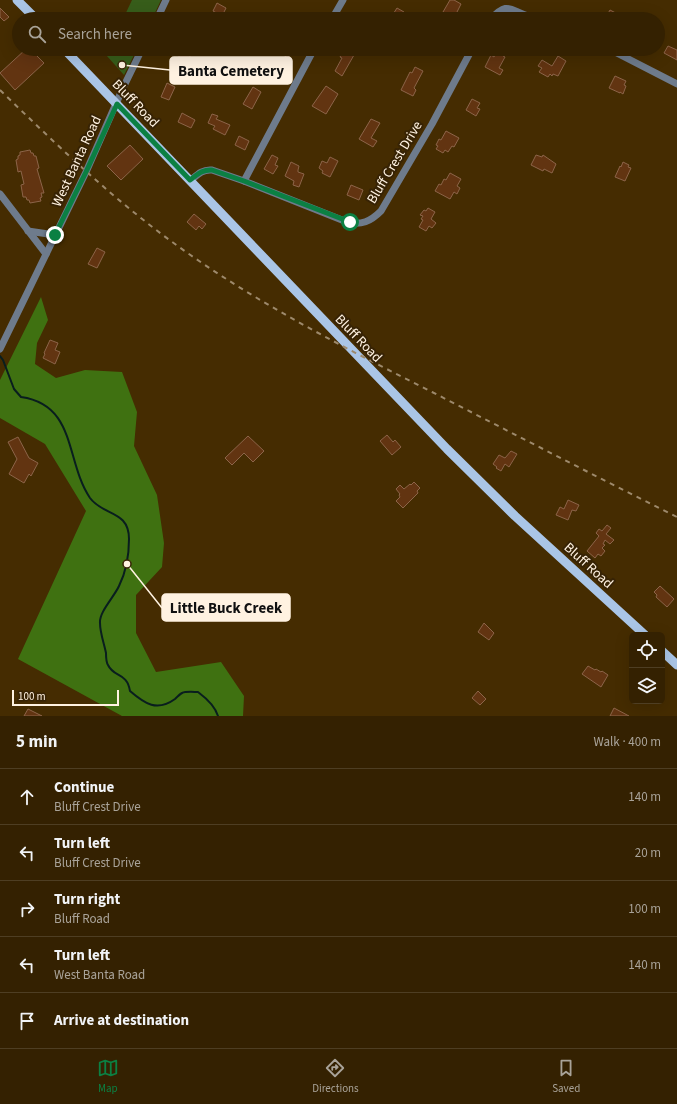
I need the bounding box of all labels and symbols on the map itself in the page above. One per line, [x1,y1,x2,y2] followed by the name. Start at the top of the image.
[170,57,292,84] callout: Banta Cemetery
[178,61,284,82] text: Banta Cemetery
[107,75,163,132] street label: Bluff Road
[47,113,107,210] street label: West Banta Road
[362,117,428,208] street label: Bluff Crest Drive
[341,213,359,231] route start
[46,226,64,244] route end
[330,310,386,367] street label: Bluff Road
[559,538,617,593] street label: Bluff Road
[162,594,290,621] callout: Little Buck Creek
[170,598,283,619] text: Little Buck Creek
[12,688,119,707] scale bar

